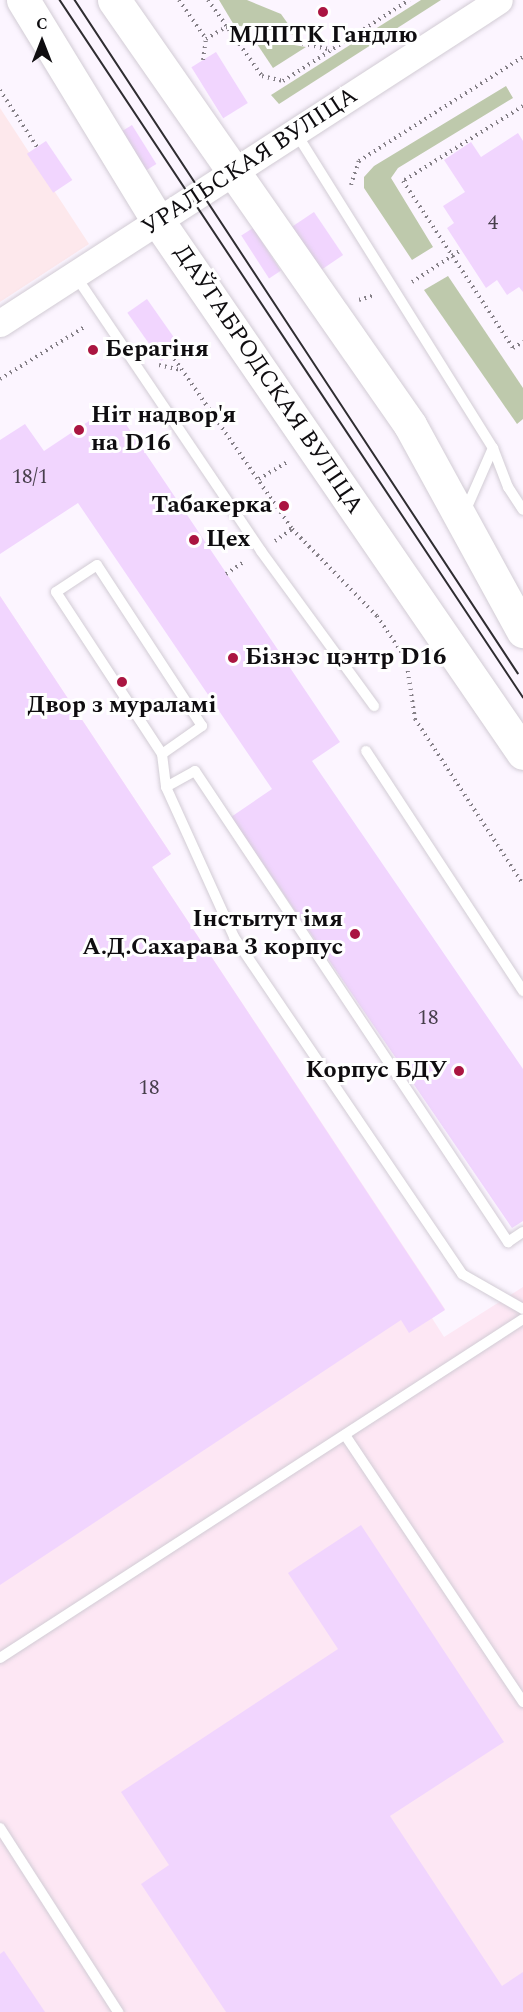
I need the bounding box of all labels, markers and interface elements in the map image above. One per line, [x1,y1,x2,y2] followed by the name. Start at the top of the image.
[316,5,330,19] marker: МДПТК Гандлю
[12,12,72,72] north arrow
[36,12,48,36] text: С
[229,22,417,50] place label: МДПТК Гандлю
[137,81,363,243] street label: УРАЛЬСКАЯ ВУЛІЦА
[488,210,498,236] house number: 4
[167,240,369,520] street label: ДАЎГАБРОДСКАЯ ВУЛІЦА
[105,336,209,364] place label: Берагіня
[86,343,100,357] marker: Берагіня
[91,402,236,458] place label: Ніт надвор'я на D16
[72,423,86,437] marker: Ніт надвор'я на D16
[12,464,48,490] house number: 18/1
[151,492,272,520] place label: Табакерка
[277,499,291,513] marker: Табакерка
[206,526,251,554] place label: Цех
[187,533,201,547] marker: Цех
[245,644,446,672] place label: Бізнэс цэнтр D16
[226,651,240,665] marker: Бізнэс цэнтр D16
[115,675,129,689] marker: Двор з мураламі
[28,692,216,720] place label: Двор з мураламі
[82,906,343,962] place label: Інстытут імя А.Д.Сахарава 3 корпус
[348,927,362,941] marker: Інстытут імя А.Д.Сахарава 3 корпус
[418,1005,438,1031] house number: 18
[305,1057,447,1085] place label: Корпус БДУ
[452,1064,466,1078] marker: Корпус БДУ
[139,1075,159,1101] house number: 18

